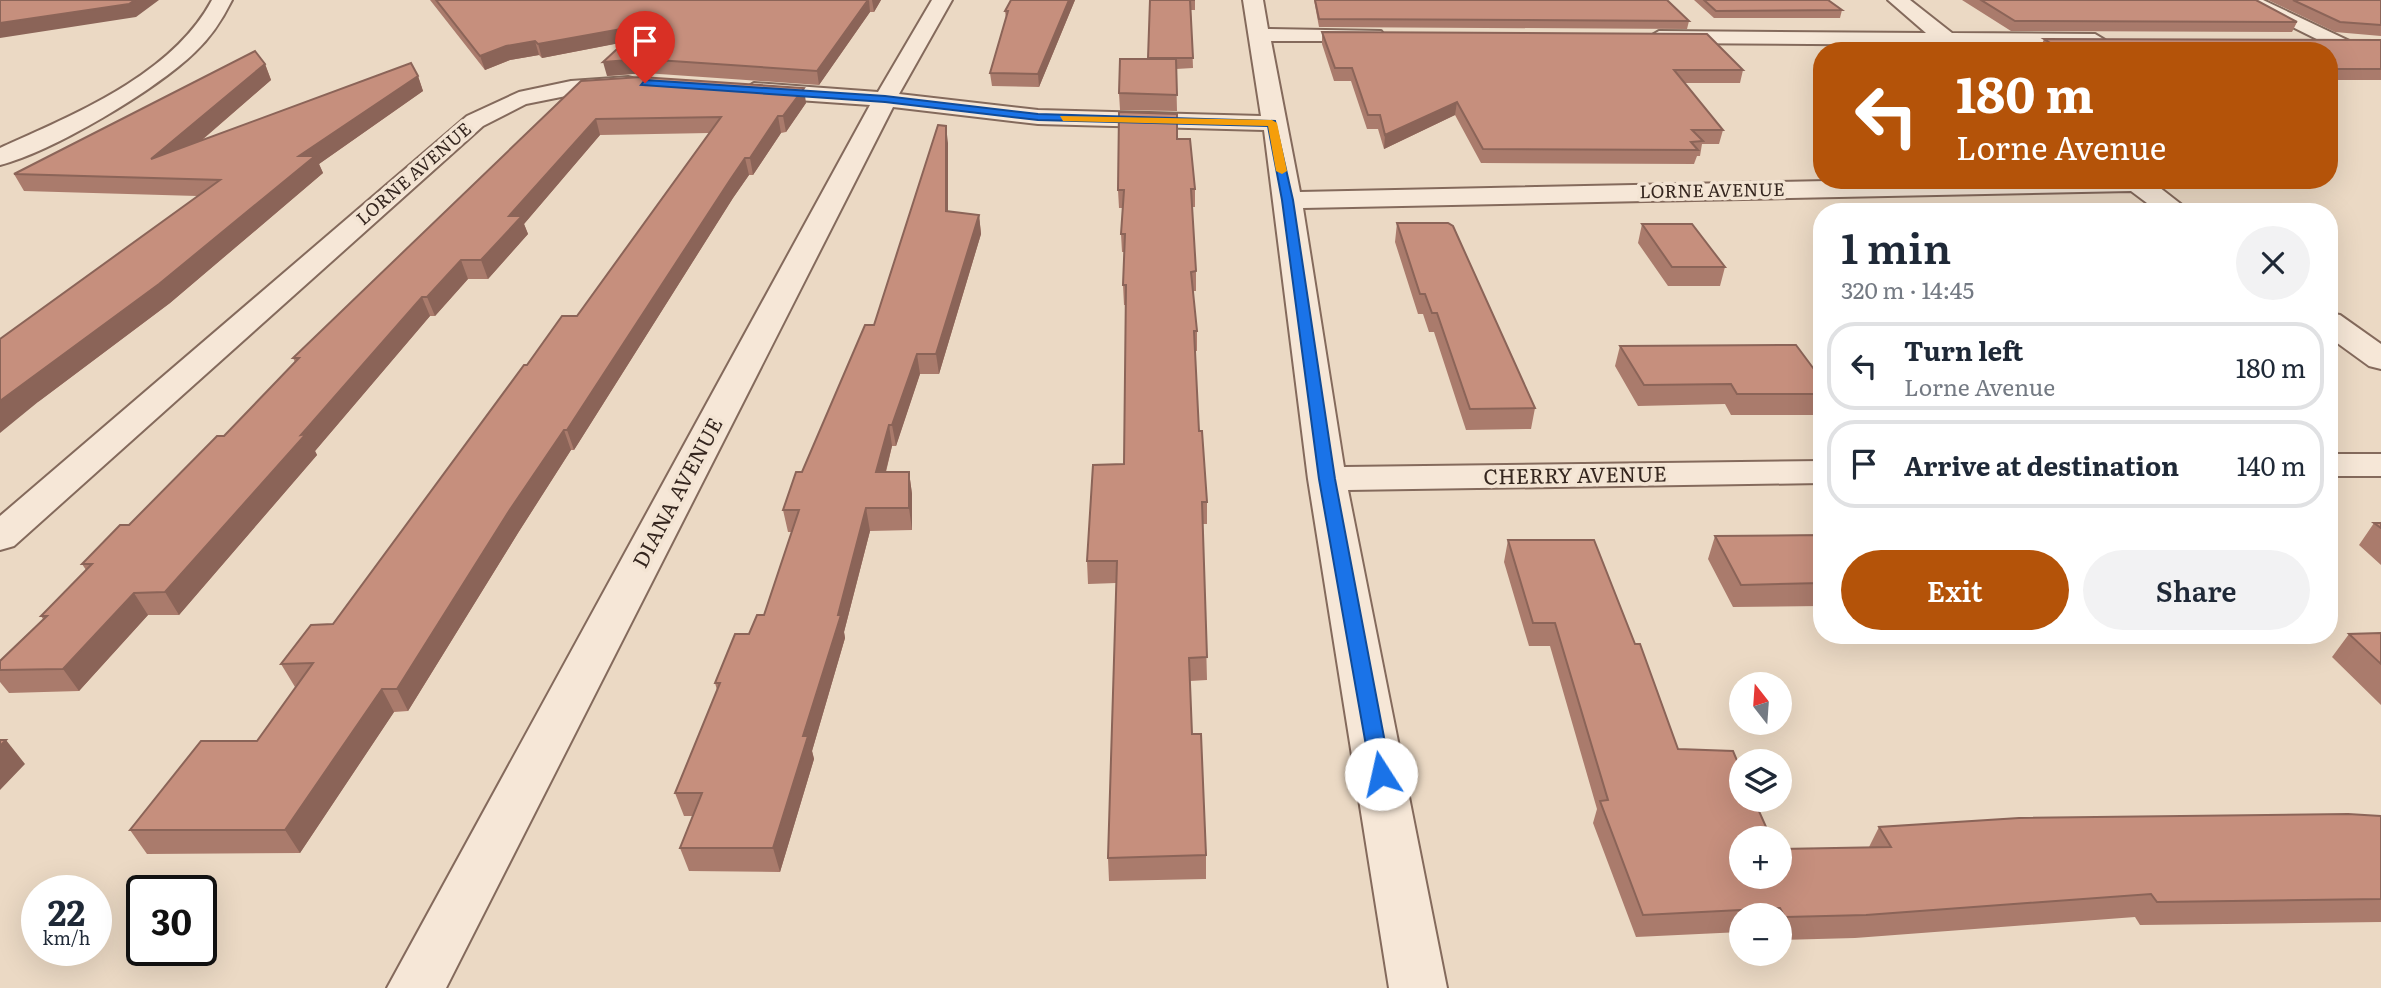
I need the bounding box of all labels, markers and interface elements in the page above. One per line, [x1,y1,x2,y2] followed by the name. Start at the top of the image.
[615,11,675,83] pin
[626,22,664,60] icon: arrive
[1956,55,2094,128] text: 180 m
[1841,70,1932,161] icon: left
[349,115,477,231] street label: LORNE AVENUE
[1956,122,2166,170] text: Lorne Avenue
[1639,175,1785,204] street label: LORNE AVENUE
[1841,215,1951,277] text: 1 min
[2236,226,2310,300] button: close
[1841,272,1974,306] text: 320 m · 14:45
[1904,330,2023,369] text: Turn left
[1845,347,1883,385] icon: left
[2236,347,2306,386] text: 180 m
[1904,369,2055,403] text: Lorne Avenue
[623,411,728,572] street label: DIANA AVENUE
[1845,445,1883,483] icon: arrive
[1904,445,2179,484] text: Arrive at destination
[2237,445,2306,484] text: 140 m
[1483,456,1667,491] street label: CHERRY AVENUE
[1841,550,2069,630] button: Exit
[2083,550,2310,630] button: Share
[1729,672,1792,735] north arrow
[1729,672,1792,966] map controls
[1344,737,1418,811] position arrow
[1729,749,1792,812] button: layers
[1729,826,1792,889] button: +
[126,875,217,966] speed limit sign: 30
[48,885,85,937] text: 22
[1729,903,1792,966] button: −
[43,924,90,951] text: km/h

